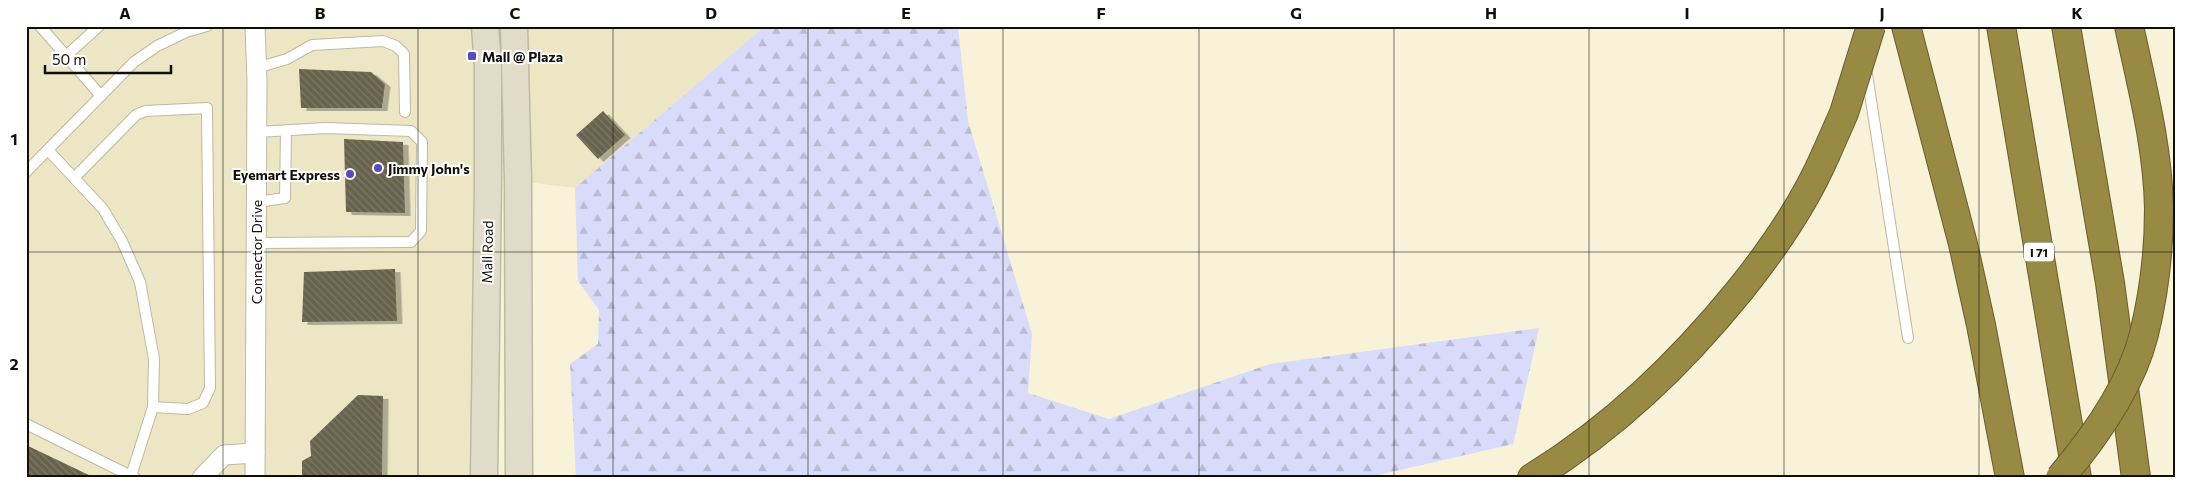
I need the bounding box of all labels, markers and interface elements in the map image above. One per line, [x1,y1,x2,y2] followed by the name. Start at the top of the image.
[119,3,131,22] text: A
[315,3,326,22] text: B
[510,3,521,22] text: C
[705,3,717,22] text: D
[901,3,911,22] text: E
[1096,3,1106,22] text: F
[1290,3,1302,22] text: G
[1485,3,1497,22] text: H
[1684,3,1690,22] text: I
[1879,3,1885,22] text: J
[2071,3,2083,22] text: K
[45,42,171,74] scale bar
[482,48,563,65] place label: Mall @ Plaza
[52,50,86,68] text: 50 m
[466,50,478,62] marker: Mall @ Plaza
[10,129,18,148] text: 1
[388,160,470,177] place label: Jimmy John's
[372,162,384,174] marker: Jimmy John's
[233,166,340,183] place label: Eyemart Express
[344,168,356,180] marker: Eyemart Express
[248,200,265,304] street label: Connector Drive
[478,220,496,284] street label: Mall Road
[2024,242,2054,262] road number: I 71
[9,354,19,373] text: 2

